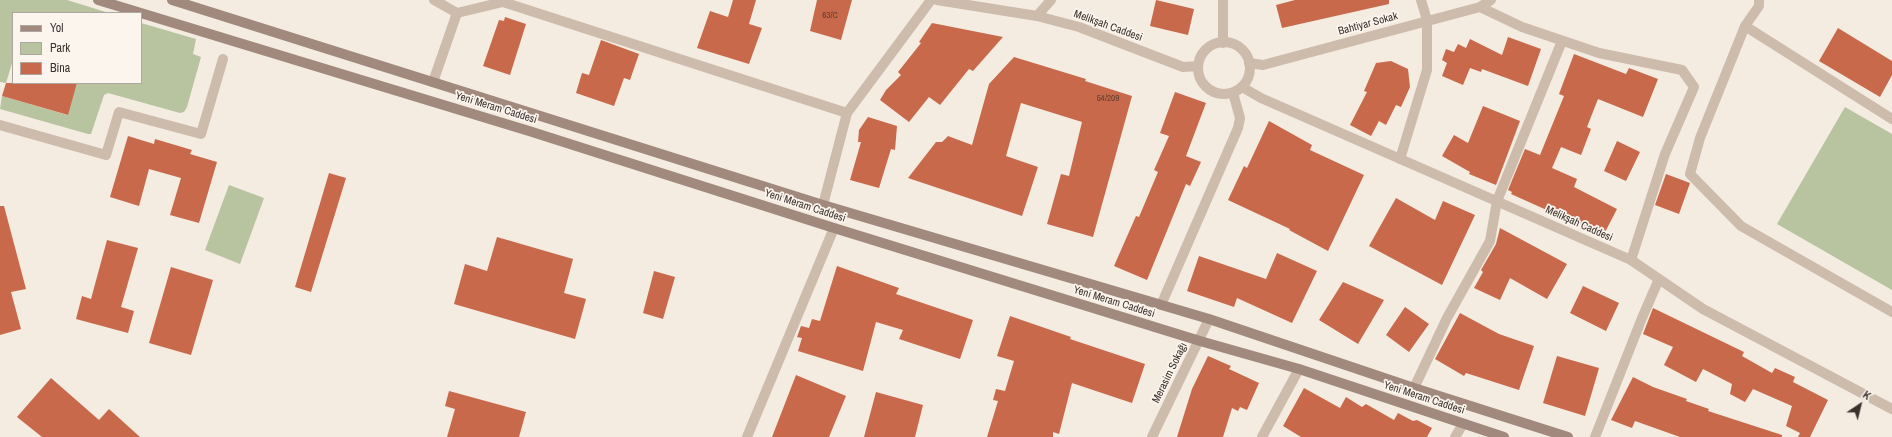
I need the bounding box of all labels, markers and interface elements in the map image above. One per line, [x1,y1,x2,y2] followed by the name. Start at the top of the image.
[1072,7,1144,45] street label: Melikşah Caddesi
[1337,10,1399,38] street label: Bahtiyar Sokak
[822,11,838,21] house number: 63/C
[12,12,142,84] legend
[50,20,63,36] text: Yol
[50,40,70,56] text: Park
[50,60,70,76] text: Bina
[454,89,538,127] street label: Yeni Meram Caddesi
[1097,94,1119,104] house number: 54/209
[763,187,847,225] street label: Yeni Meram Caddesi
[1543,203,1615,245] street label: Melikşah Caddesi
[1072,283,1156,321] street label: Yeni Meram Caddesi
[1150,341,1190,405] street label: Merasim Sokağı
[1382,379,1466,417] street label: Yeni Meram Caddesi
[1840,385,1880,425] north arrow
[1860,388,1874,403] text: K

